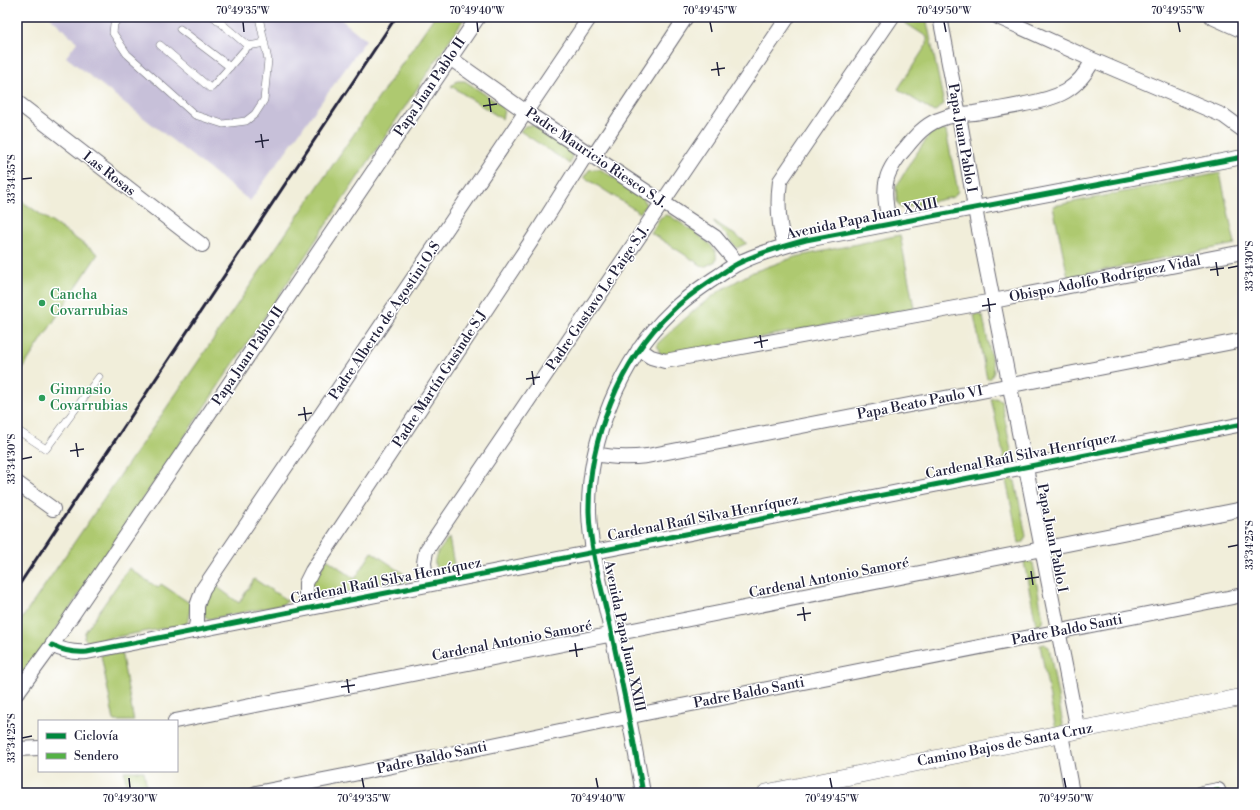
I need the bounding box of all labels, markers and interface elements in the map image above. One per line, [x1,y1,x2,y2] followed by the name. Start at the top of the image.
[216,5,271,17] text: 70°49'35"W
[450,5,505,17] text: 70°49'40"W
[683,5,738,17] text: 70°49'45"W
[917,5,972,17] text: 70°49'50"W
[1151,5,1206,17] text: 70°49'55"W
[390,33,470,140] street label: Papa Juan Pablo II
[944,82,981,195] street label: Papa Juan Pablo I
[522,104,670,212] street label: Padre Mauricio Riesco S.J.
[79,148,139,200] street label: Las Rosas
[6,154,18,204] text: 33°34'35"S
[783,194,940,244] street label: Avenida Papa Juan XXIII
[543,222,653,374] street label: Padre Gustavo Le Paige S.J.
[325,238,445,404] street label: Padre Alberto de Agostini O.S
[1244,241,1256,291] text: 33°34'30"S
[1008,252,1202,306] street label: Obispo Adolfo Rodríguez Vidal
[50,286,128,320] place label: Cancha Covarrubias
[37,298,47,308] marker: Cancha Covarrubias
[208,302,288,409] street label: Papa Juan Pablo II
[389,307,491,451] street label: Padre Martín Gusinde S.J
[50,381,128,415] place label: Gimnasio Covarrubias
[856,382,985,424] street label: Papa Beato Paulo VI
[37,393,47,403] marker: Gimnasio Covarrubias
[924,429,1118,483] street label: Cardenal Raúl Silva Henríquez
[6,434,18,484] text: 33°34'30"S
[1033,482,1071,595] street label: Papa Juan Pablo I
[606,491,800,545] street label: Cardenal Raúl Silva Henríquez
[1244,520,1256,570] text: 33°34'25"S
[289,554,483,608] street label: Cardenal Raúl Silva Henríquez
[747,554,911,602] street label: Cardenal Antonio Samoré
[599,557,649,714] street label: Avenida Papa Juan XXIII
[1010,610,1124,650] street label: Padre Baldo Santi
[430,617,594,665] street label: Cardenal Antonio Samoré
[692,673,806,713] street label: Padre Baldo Santi
[6,713,18,763] text: 33°34'25"S
[916,719,1094,771] street label: Camino Bajos de Santa Cruz
[38,720,178,772] legend
[74,729,119,744] text: Ciclovía
[375,737,489,779] street label: Padre Baldo Santi
[74,749,119,764] text: Sendero
[103,793,158,805] text: 70°49'30"W
[337,793,392,805] text: 70°49'35"W
[571,793,626,805] text: 70°49'40"W
[805,793,860,805] text: 70°49'45"W
[1039,793,1094,805] text: 70°49'50"W

